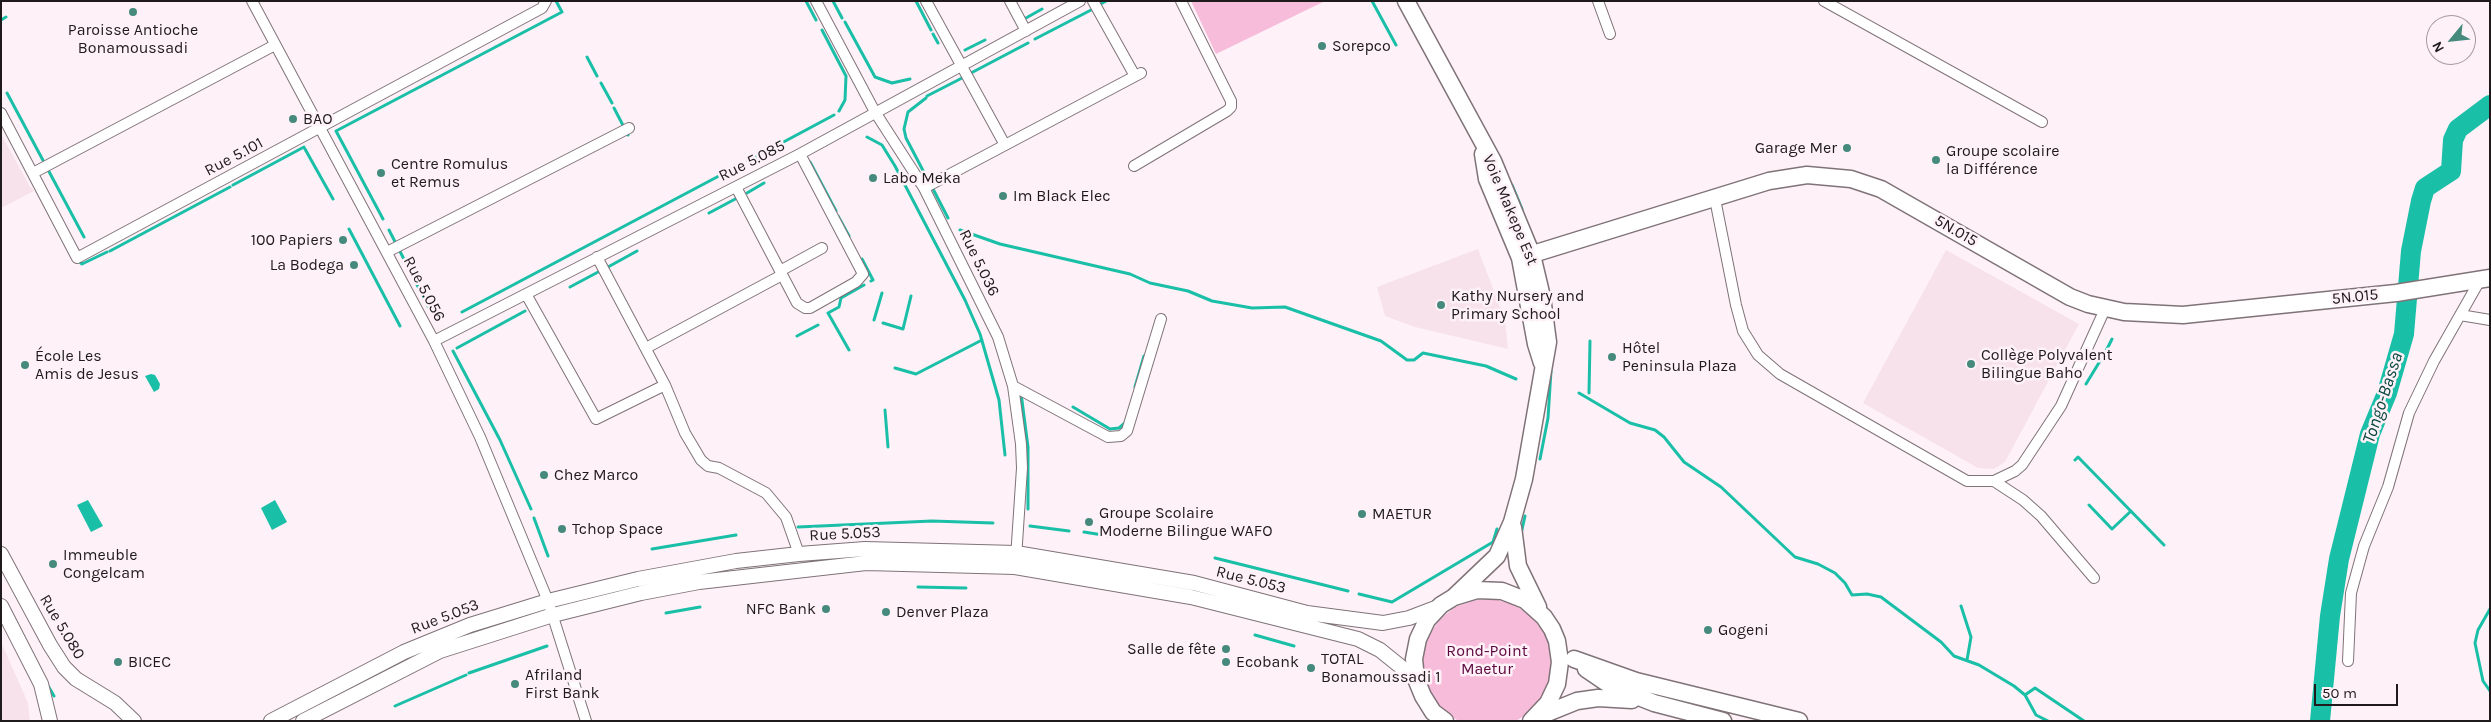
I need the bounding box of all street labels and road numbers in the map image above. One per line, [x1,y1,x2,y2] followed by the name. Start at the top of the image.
[201,134,267,180] street label: Rue 5.101
[716,136,788,186] street label: Rue 5.085
[1478,152,1542,268] street label: Voie Makepe Est
[1931,211,1981,251] street label: 5N.015
[955,227,1003,299] street label: Rue 5.036
[399,253,449,325] street label: Rue 5.056
[2331,285,2379,309] street label: 5N.015
[809,523,881,545] street label: Rue 5.053
[1214,562,1288,598] street label: Rue 5.053
[35,591,89,663] street label: Rue 5.080
[408,595,482,639] street label: Rue 5.053

